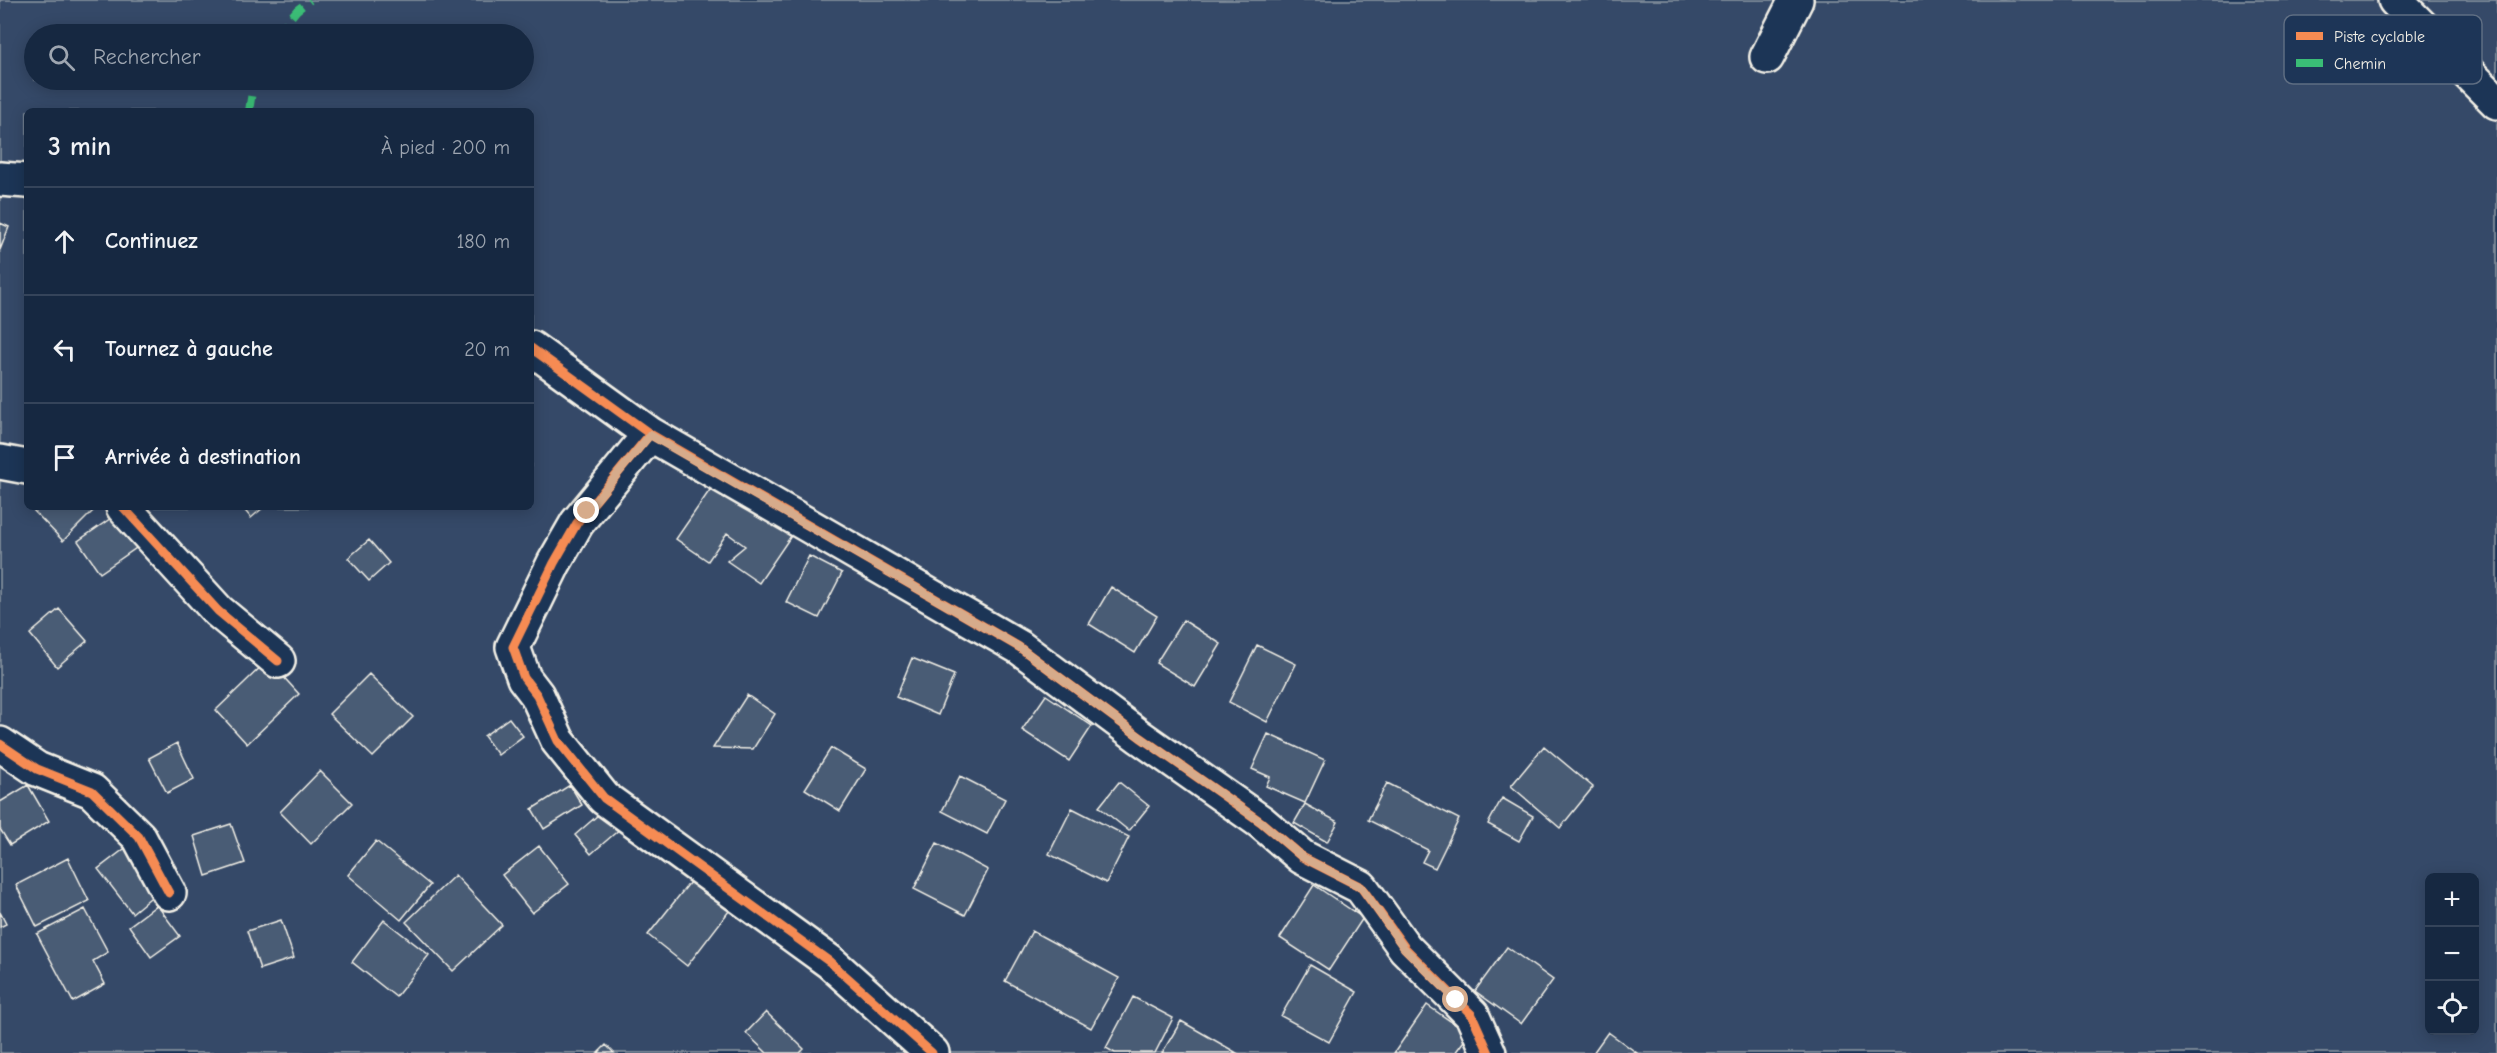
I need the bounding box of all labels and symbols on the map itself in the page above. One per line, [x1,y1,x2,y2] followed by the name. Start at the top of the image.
[2284,15,2482,84] legend
[2334,28,2425,46] text: Piste cyclable
[2334,55,2386,73] text: Chemin
[573,497,599,523] route end
[1442,986,1468,1012] route start

